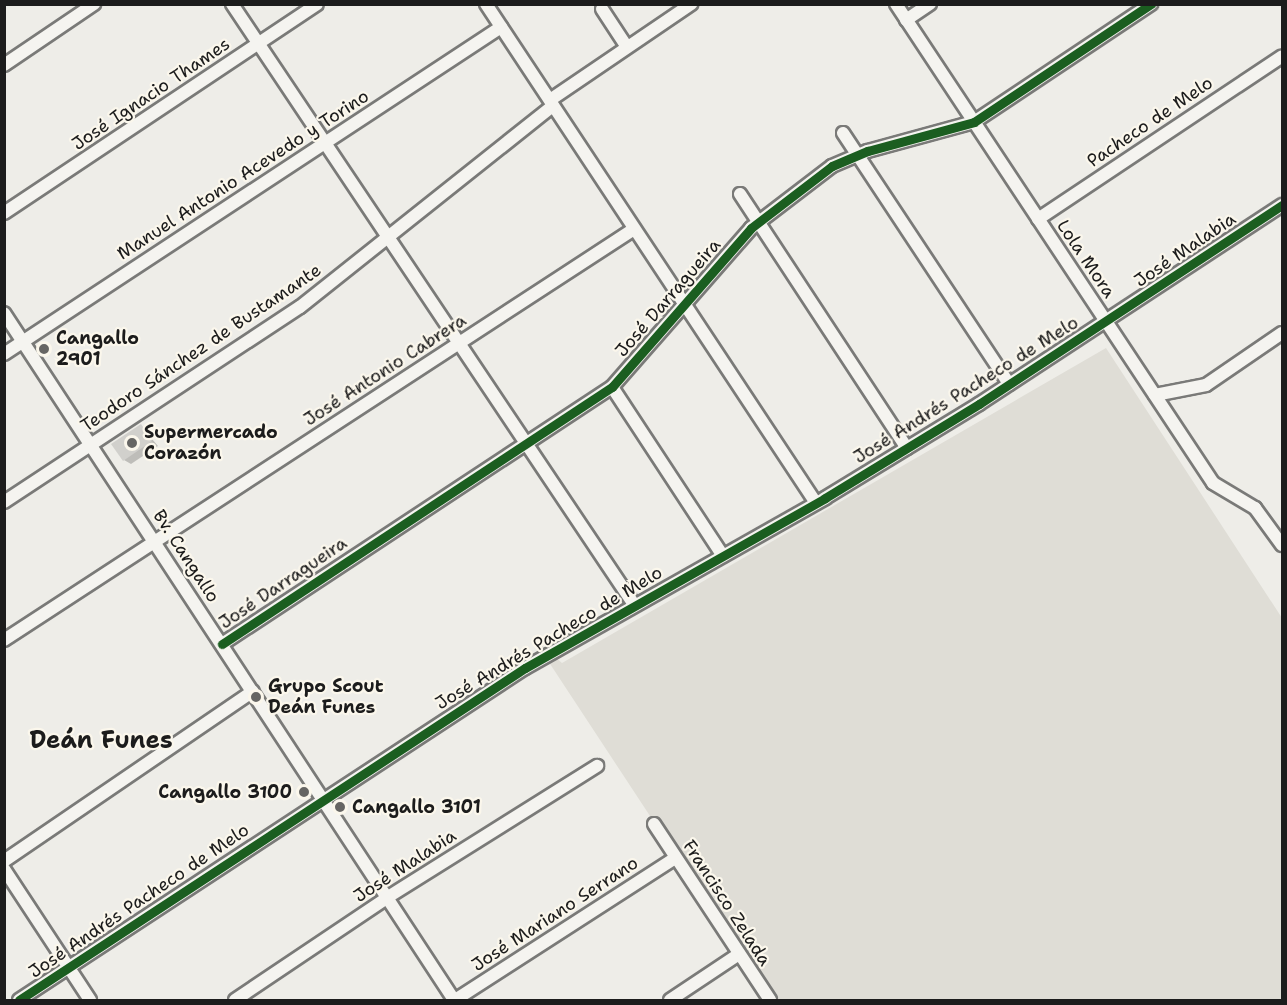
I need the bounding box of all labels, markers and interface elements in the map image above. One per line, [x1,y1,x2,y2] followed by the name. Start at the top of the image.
[68,33,234,155] street label: José Ignacio Thames
[1083,72,1217,172] street label: Pacheco de Melo
[113,85,373,265] street label: Manuel Antonio Acevedo y Torino
[1130,208,1240,292] street label: José Malabia
[1052,216,1120,302] street label: Lola Mora
[611,235,725,361] street label: José Darragueira
[77,259,325,437] street label: Teodoro Sánchez de Bustamante
[300,309,470,431] street label: José Antonio Cabrera
[850,312,1082,468] street label: José Andrés Pacheco de Melo
[56,328,139,370] place label: Cangallo 2901
[37,342,51,356] marker: Cangallo 2901
[144,422,278,464] place label: Supermercado Corazón
[125,436,139,450] marker: Supermercado Corazón
[148,506,224,606] street label: Bv. Cangallo
[215,532,351,634] street label: José Darragueira
[432,562,666,714] street label: José Andrés Pacheco de Melo
[268,676,383,718] place label: Grupo Scout Deán Funes
[249,690,263,704] marker: Grupo Scout Deán Funes
[29,727,173,755] district label: Deán Funes
[158,781,292,803] place label: Cangallo 3100
[297,785,311,799] marker: Cangallo 3100
[352,796,481,818] place label: Cangallo 3101
[333,800,347,814] marker: Cangallo 3101
[25,819,253,983] street label: José Andrés Pacheco de Melo
[350,825,460,907] street label: José Malabia
[678,836,776,970] street label: Francisco Zelada
[468,852,642,976] street label: José Mariano Serrano

